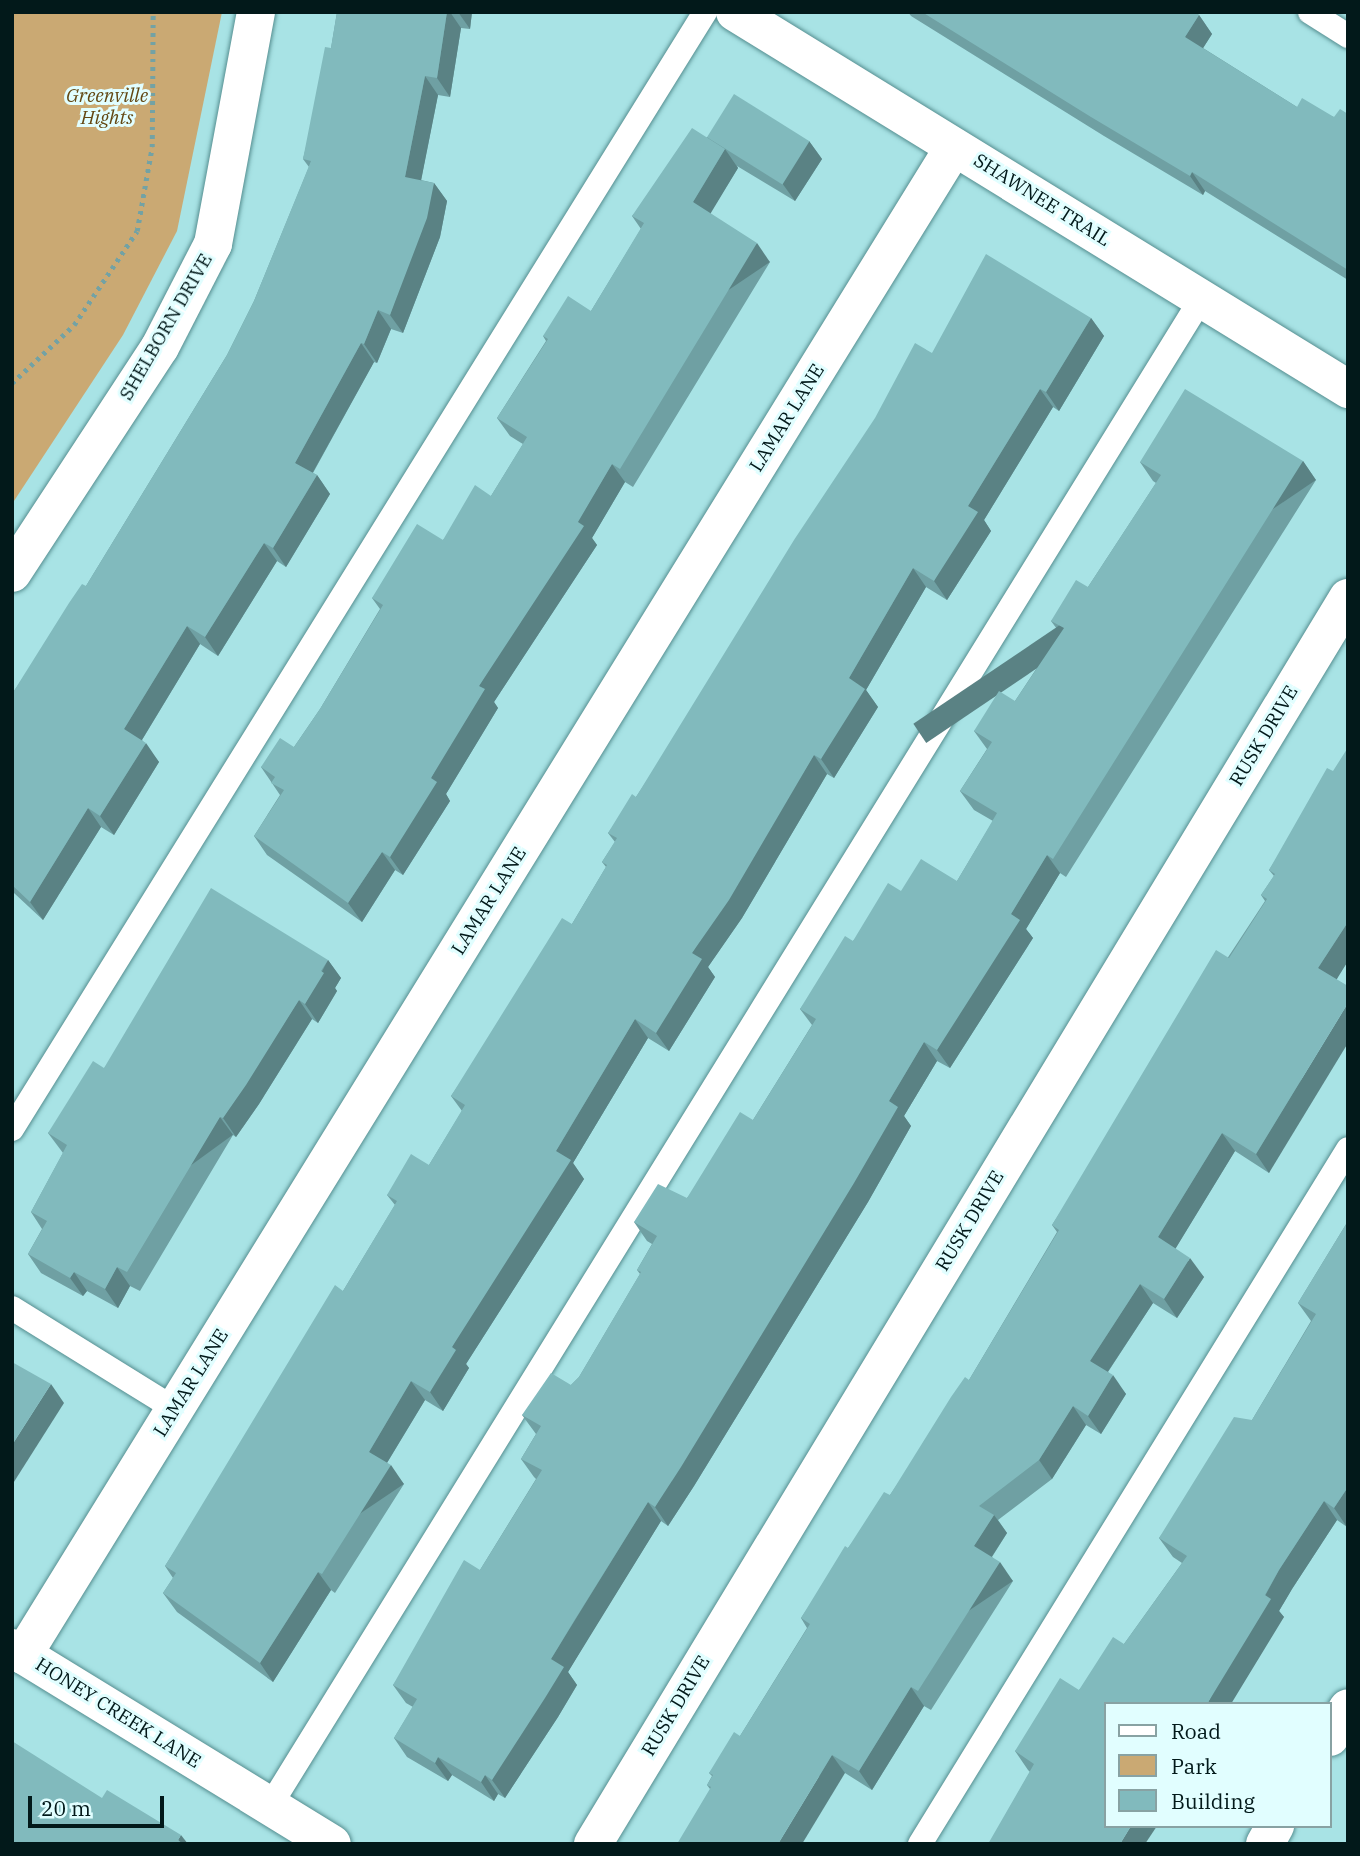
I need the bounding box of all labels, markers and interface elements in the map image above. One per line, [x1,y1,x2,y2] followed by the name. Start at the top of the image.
[66,85,148,129] park label: Greenville Hights
[970,149,1114,251] street label: SHAWNEE TRAIL
[115,250,217,404] street label: SHELBORN DRIVE
[745,360,829,476] street label: LAMAR LANE
[1225,682,1303,790] street label: RUSK DRIVE
[447,843,531,959] street label: LAMAR LANE
[931,1167,1009,1275] street label: RUSK DRIVE
[149,1325,233,1441] street label: LAMAR LANE
[637,1652,715,1760] street label: RUSK DRIVE
[31,1653,205,1773] street label: HONEY CREEK LANE
[1104,1702,1332,1828] legend
[1171,1717,1221,1745] text: Road
[1171,1752,1217,1780] text: Park
[32,1783,168,1827] scale bar
[1171,1787,1255,1815] text: Building
[41,1794,91,1822] text: 20 m

